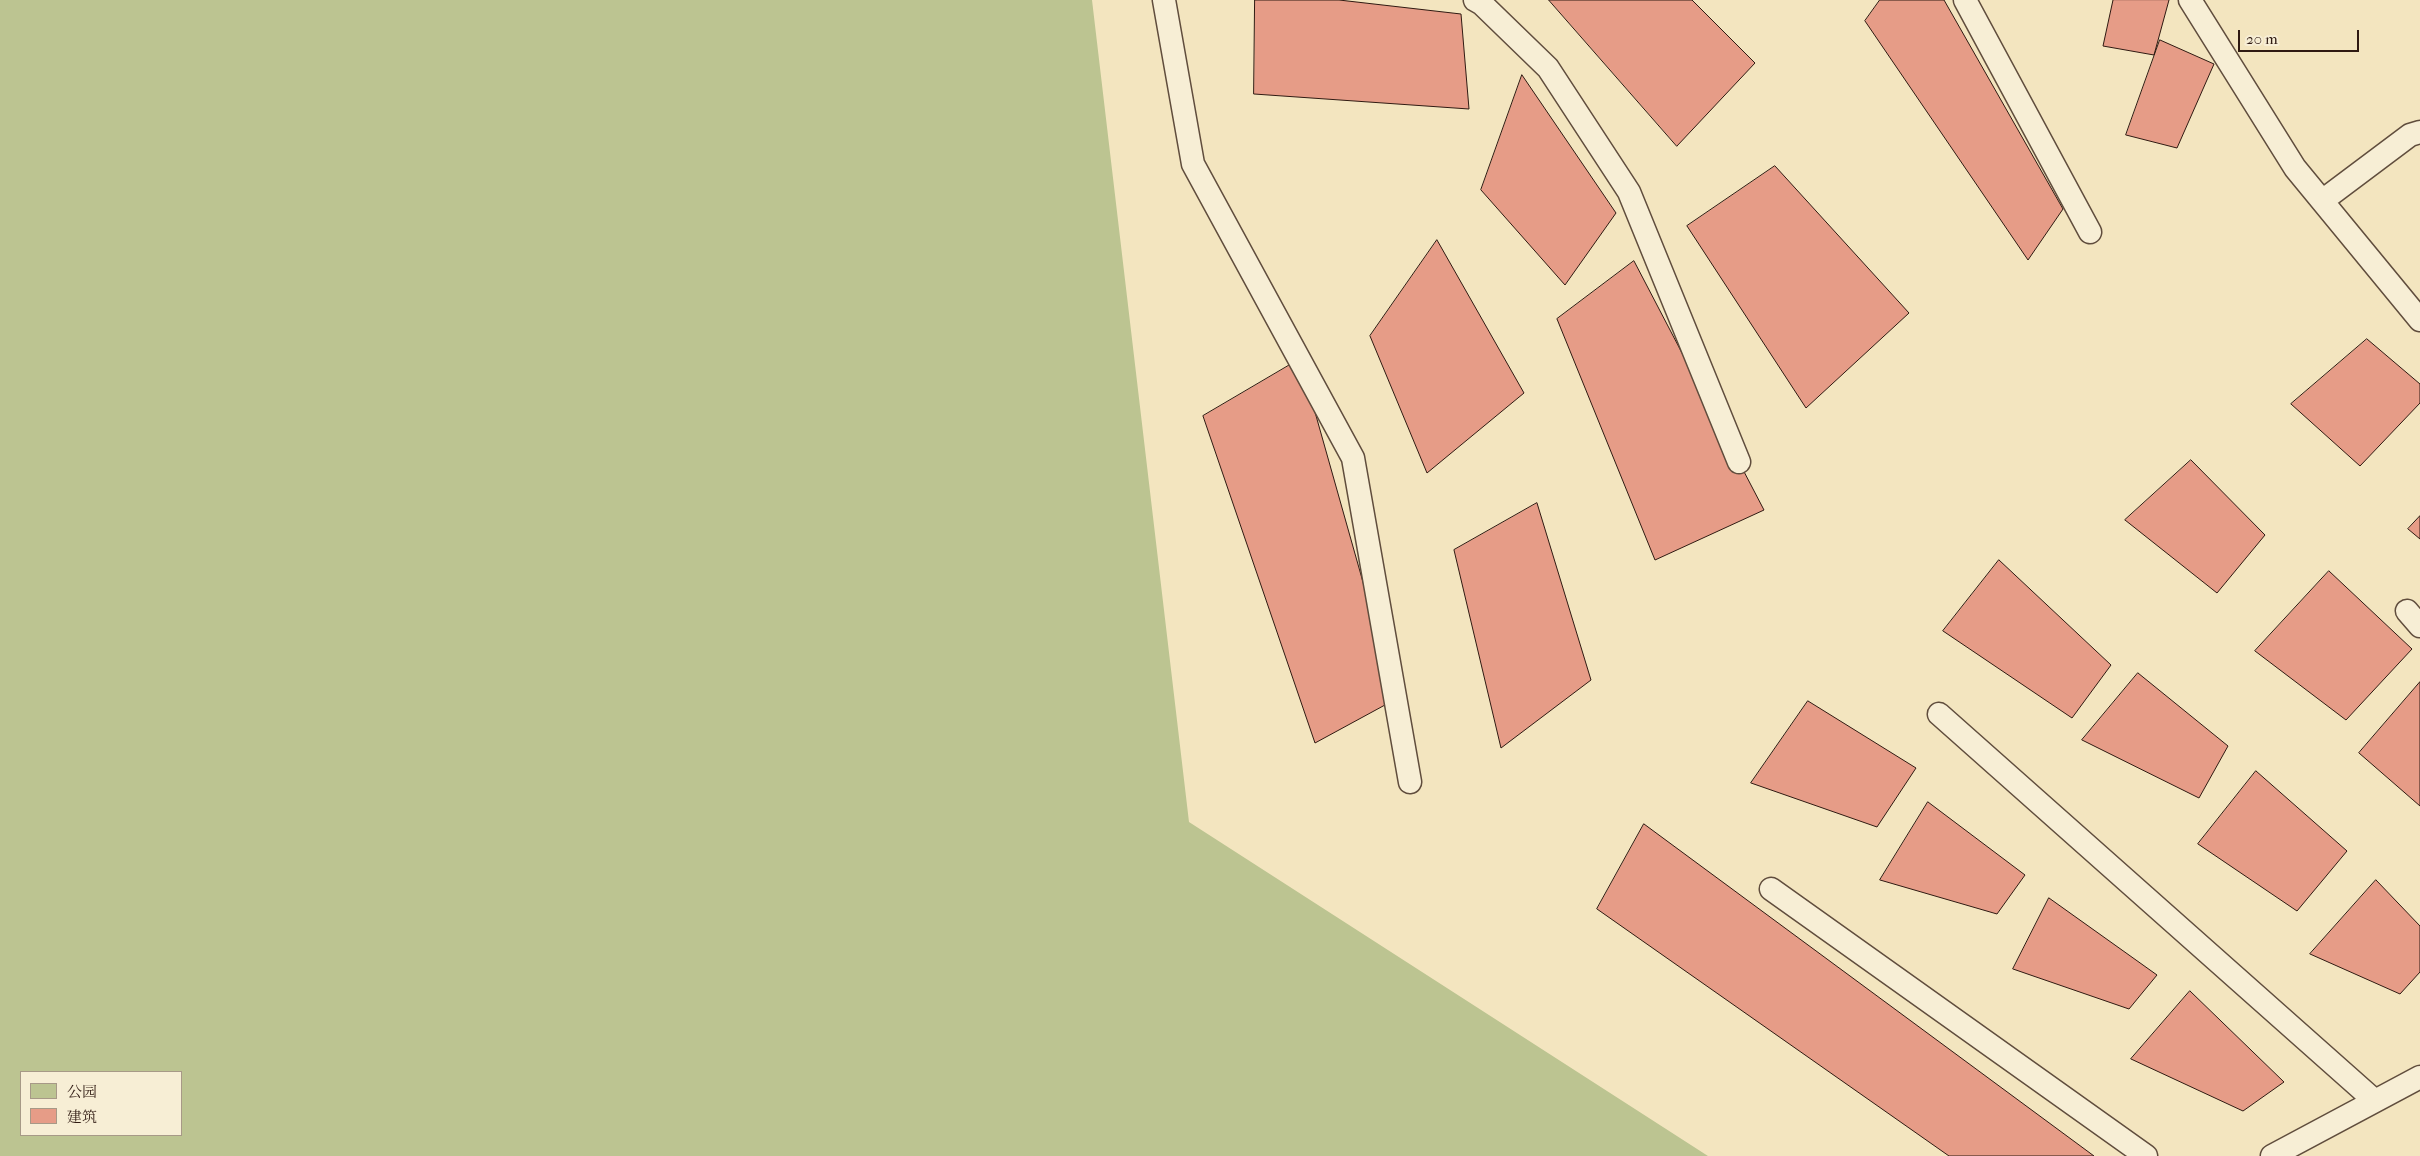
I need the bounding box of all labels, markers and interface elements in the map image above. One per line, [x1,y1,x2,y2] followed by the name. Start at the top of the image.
[2240,20,2361,52] scale bar
[2246,30,2278,48] text: 20 m
[20,1071,182,1136] legend
[67,1083,97,1101] text: 公园
[67,1108,97,1126] text: 建筑

